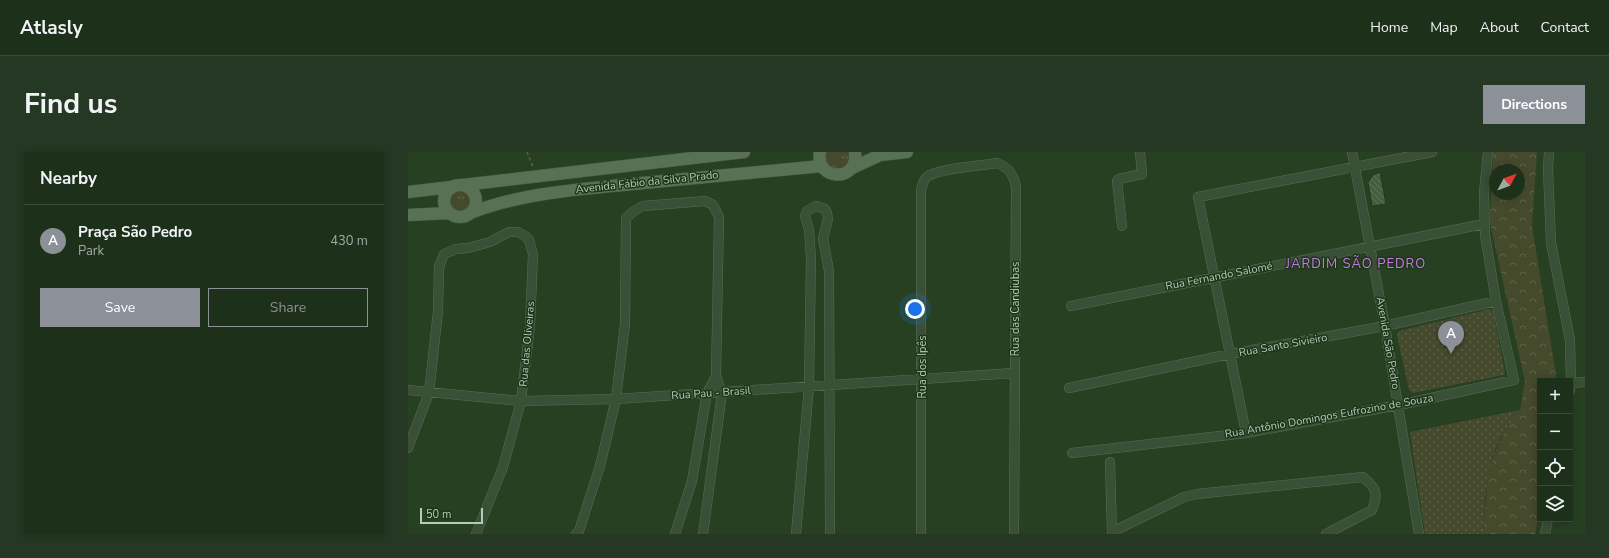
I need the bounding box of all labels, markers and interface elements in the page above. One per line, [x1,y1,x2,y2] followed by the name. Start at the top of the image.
[20,15,83,41] text: Atlasly
[1370,18,1408,37] text: Home
[1430,18,1458,37] text: Map
[1480,18,1519,37] text: About
[1541,18,1589,37] text: Contact
[24,85,118,123] text: Find us
[1483,85,1585,124] button: Directions
[1489,164,1525,200] north arrow
[40,167,97,190] text: Nearby
[575,167,719,197] street label: Avenida Fábio da Silva Prado
[78,222,192,242] text: Praça São Pedro
[48,232,58,250] text: A
[330,232,368,250] text: 430 m
[78,242,104,260] text: Park
[1285,255,1426,273] district label: JARDIM SÃO PEDRO
[1164,258,1274,294] street label: Rua Fernando Salomé
[1008,262,1023,356] street label: Rua das Candiubas
[40,288,200,327] button: Save
[208,288,368,327] button: Share
[1372,296,1404,390] street label: Avenida São Pedro
[905,299,925,319] your location
[516,301,538,387] street label: Rua das Oliveiras
[1438,321,1464,354] pin: A
[1238,330,1328,360] street label: Rua Santo Sivieiro
[915,335,930,399] street label: Rua dos Ipês
[1537,378,1573,522] map controls
[1537,378,1573,414] button: +
[671,383,752,403] street label: Rua Pau - Brasil
[1224,390,1435,442] street label: Rua Antônio Domingos Eufrozino de Souza
[1537,414,1573,450] button: −
[1537,450,1573,486] button: locate
[1537,486,1573,522] button: layers
[420,506,483,525] scale bar
[426,507,451,522] text: 50 m

